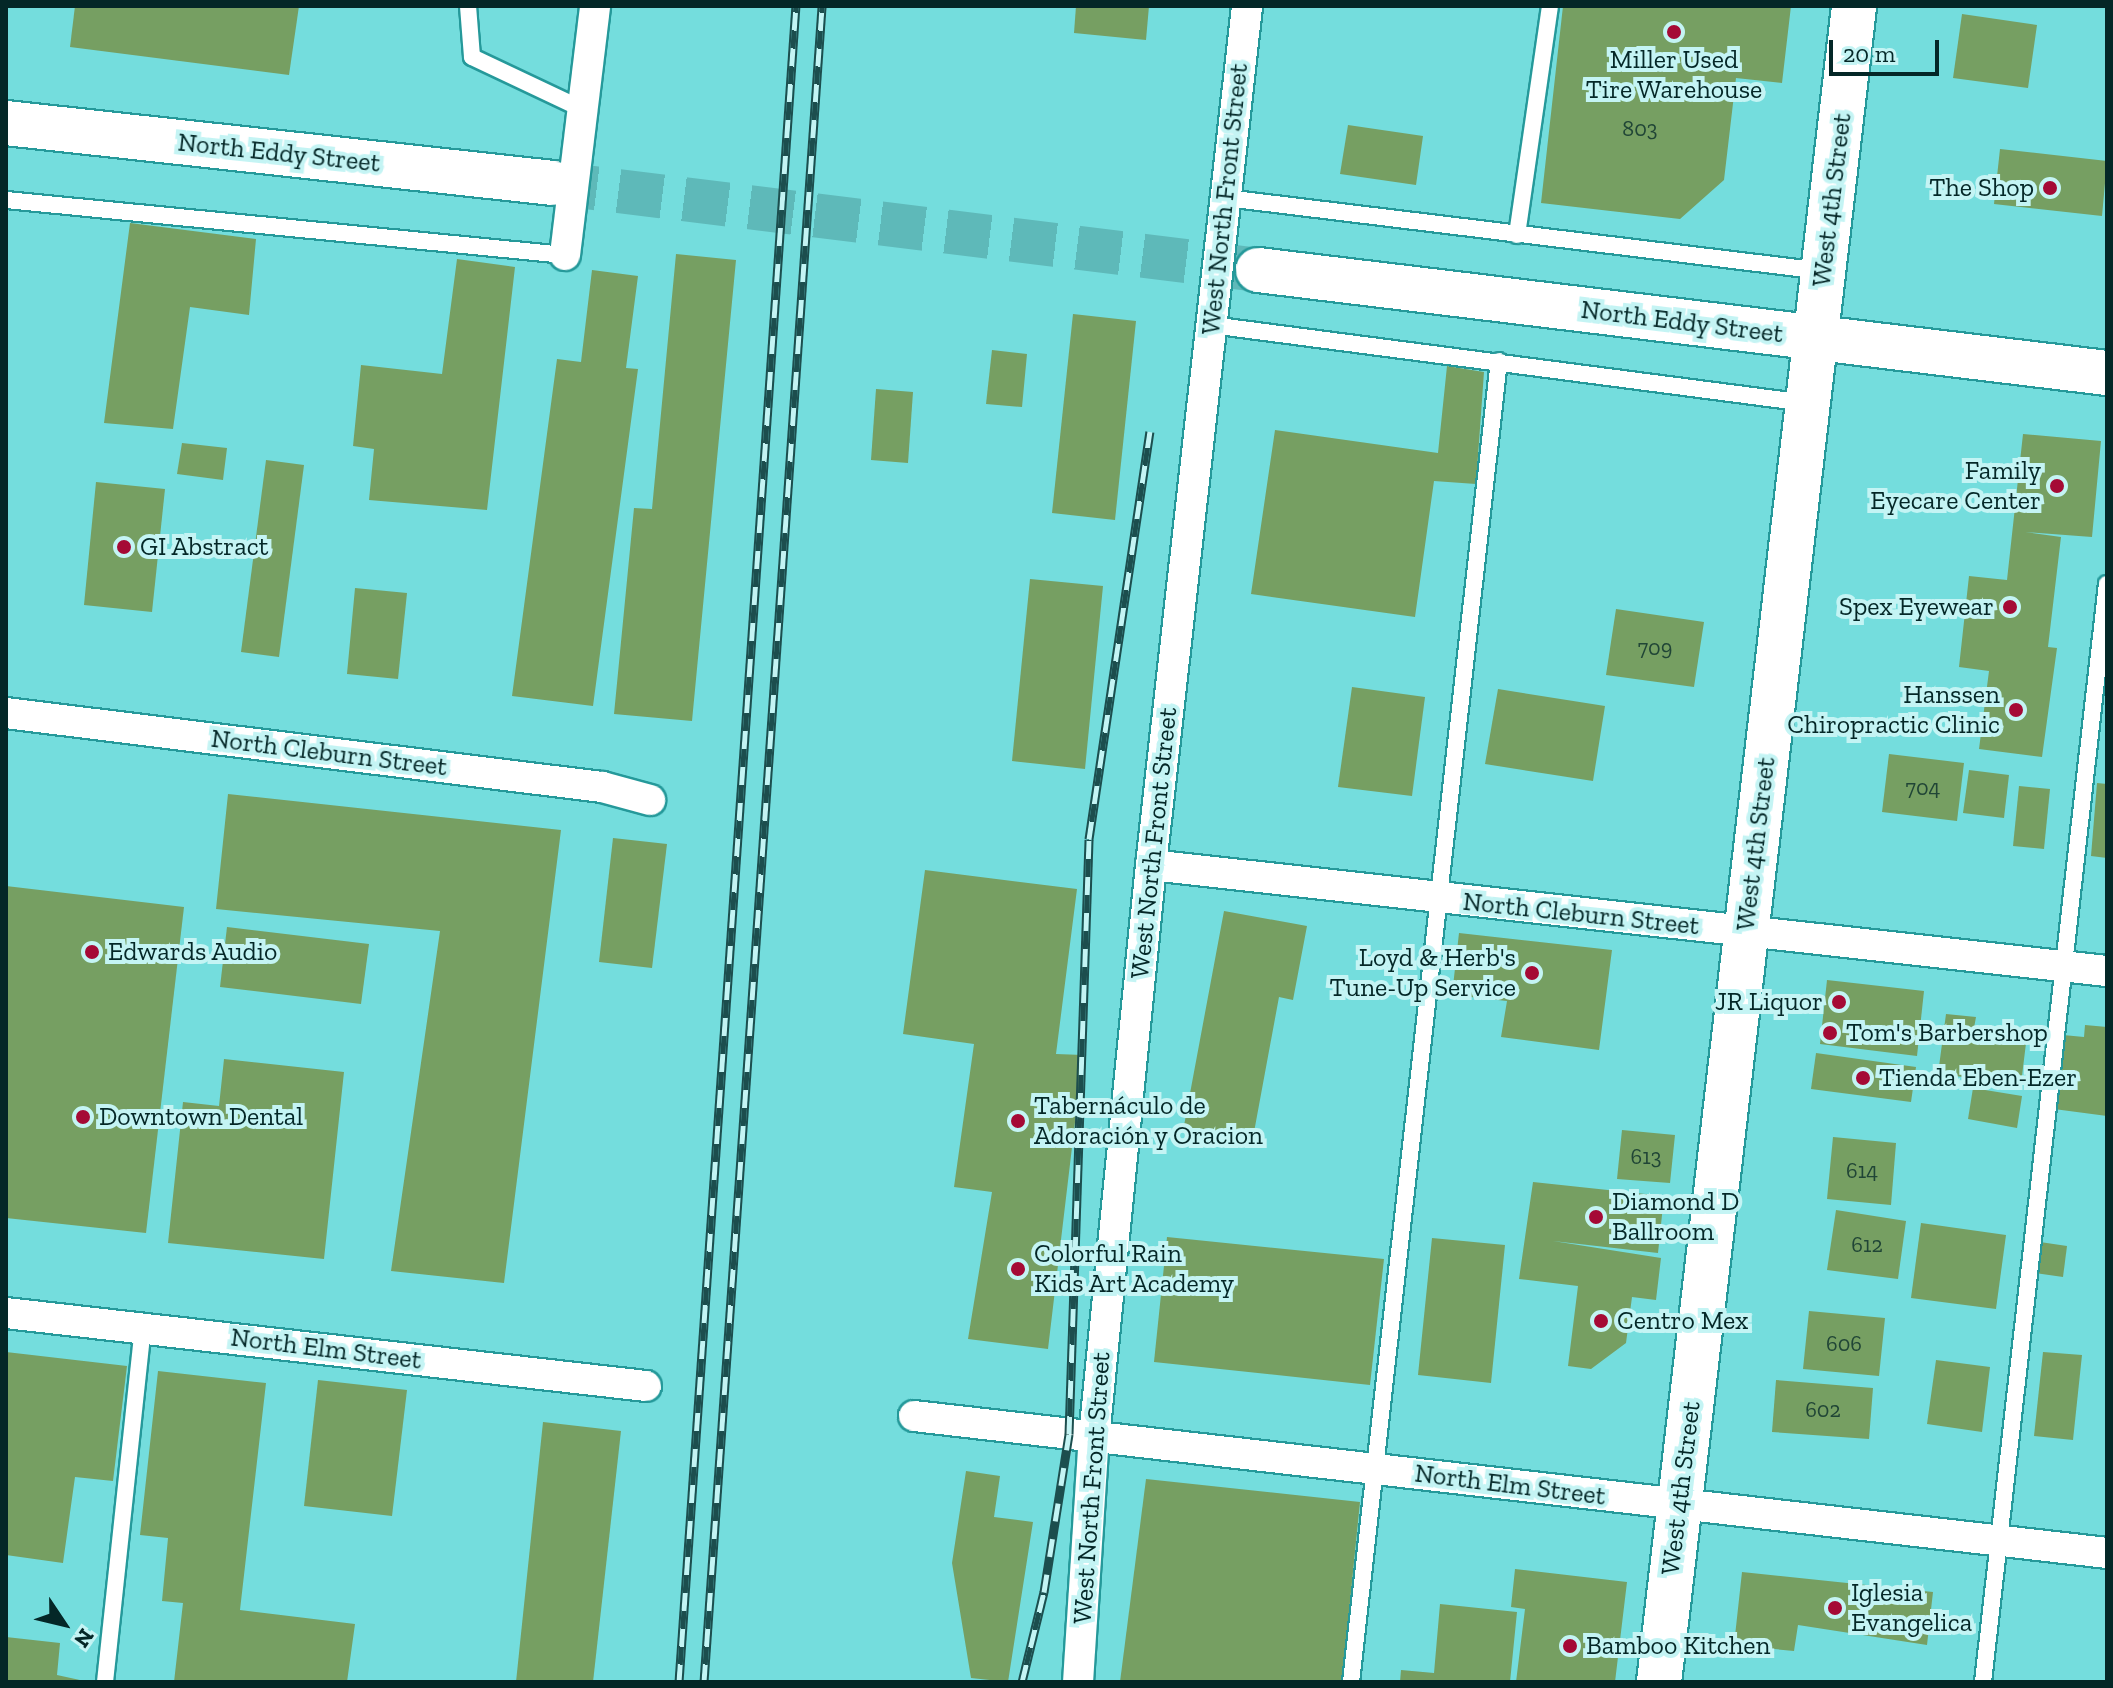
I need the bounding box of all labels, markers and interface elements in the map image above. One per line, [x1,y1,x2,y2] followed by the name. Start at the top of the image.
[1665,23,1683,41] marker: Miller Used Tire Warehouse
[1833,24,1943,74] scale bar
[1843,39,1895,68] text: 20 m
[1585,44,1763,106] place label: Miller Used Tire Warehouse
[1195,62,1255,336] street label: West North Front Street
[1806,111,1858,289] street label: West 4th Street
[1622,116,1658,142] house number: 803
[176,127,382,179] street label: North Eddy Street
[1929,172,2034,204] place label: The Shop
[2041,179,2059,197] marker: The Shop
[1579,294,1785,350] street label: North Eddy Street
[1870,455,2041,516] place label: Family Eyecare Center
[2048,477,2066,495] marker: Family Eyecare Center
[140,531,269,563] place label: GI Abstract
[115,538,133,556] marker: GI Abstract
[1839,591,1994,623] place label: Spex Eyewear
[2001,598,2019,616] marker: Spex Eyewear
[1638,635,1672,661] house number: 709
[1787,679,2000,740] place label: Hanssen Chiropractic Clinic
[2007,701,2025,719] marker: Hanssen Chiropractic Clinic
[1124,706,1184,980] street label: West North Front Street
[209,723,449,783] street label: North Cleburn Street
[1730,755,1782,933] street label: West 4th Street
[1906,775,1940,801] house number: 704
[1461,886,1701,942] street label: North Cleburn Street
[108,936,278,968] place label: Edwards Audio
[1329,942,1516,1004] place label: Loyd & Herb's Tune-Up Service
[83,943,101,961] marker: Edwards Audio
[1523,964,1541,982] marker: Loyd & Herb's Tune-Up Service
[1715,986,1823,1018] place label: JR Liquor
[1830,993,1848,1011] marker: JR Liquor
[1846,1017,2048,1049] place label: Tom's Barbershop
[1821,1024,1839,1042] marker: Tom's Barbershop
[1879,1062,2077,1094] place label: Tienda Eben-Ezer
[1854,1069,1872,1087] marker: Tienda Eben-Ezer
[1034,1090,1264,1152] place label: Tabernáculo de Adoración y Oracion
[99,1101,303,1133] place label: Downtown Dental
[74,1108,92,1126] marker: Downtown Dental
[1009,1112,1027,1130] marker: Tabernáculo de Adoración y Oracion
[1631,1144,1661,1170] house number: 613
[1846,1158,1878,1184] house number: 614
[1612,1186,1739,1248] place label: Diamond D Ballroom
[1587,1208,1605,1226] marker: Diamond D Ballroom
[1851,1232,1883,1258] house number: 612
[1034,1238,1236,1300] place label: Colorful Rain Kids Art Academy
[1009,1260,1027,1278] marker: Colorful Rain Kids Art Academy
[1617,1305,1748,1337] place label: Centro Mex
[1592,1312,1610,1330] marker: Centro Mex
[229,1322,423,1376] street label: North Elm Street
[1826,1331,1862,1357] house number: 606
[1067,1351,1117,1625] street label: West North Front Street
[1805,1397,1841,1423] house number: 602
[1655,1399,1707,1577] street label: West 4th Street
[1413,1458,1607,1512] street label: North Elm Street
[1851,1577,1972,1638] place label: Iglesia Evangelica
[24,1584,104,1664] north arrow
[1826,1599,1844,1617] marker: Iglesia Evangelica
[68,1623,100,1653] text: N
[1586,1630,1770,1662] place label: Bamboo Kitchen
[1561,1637,1579,1655] marker: Bamboo Kitchen

